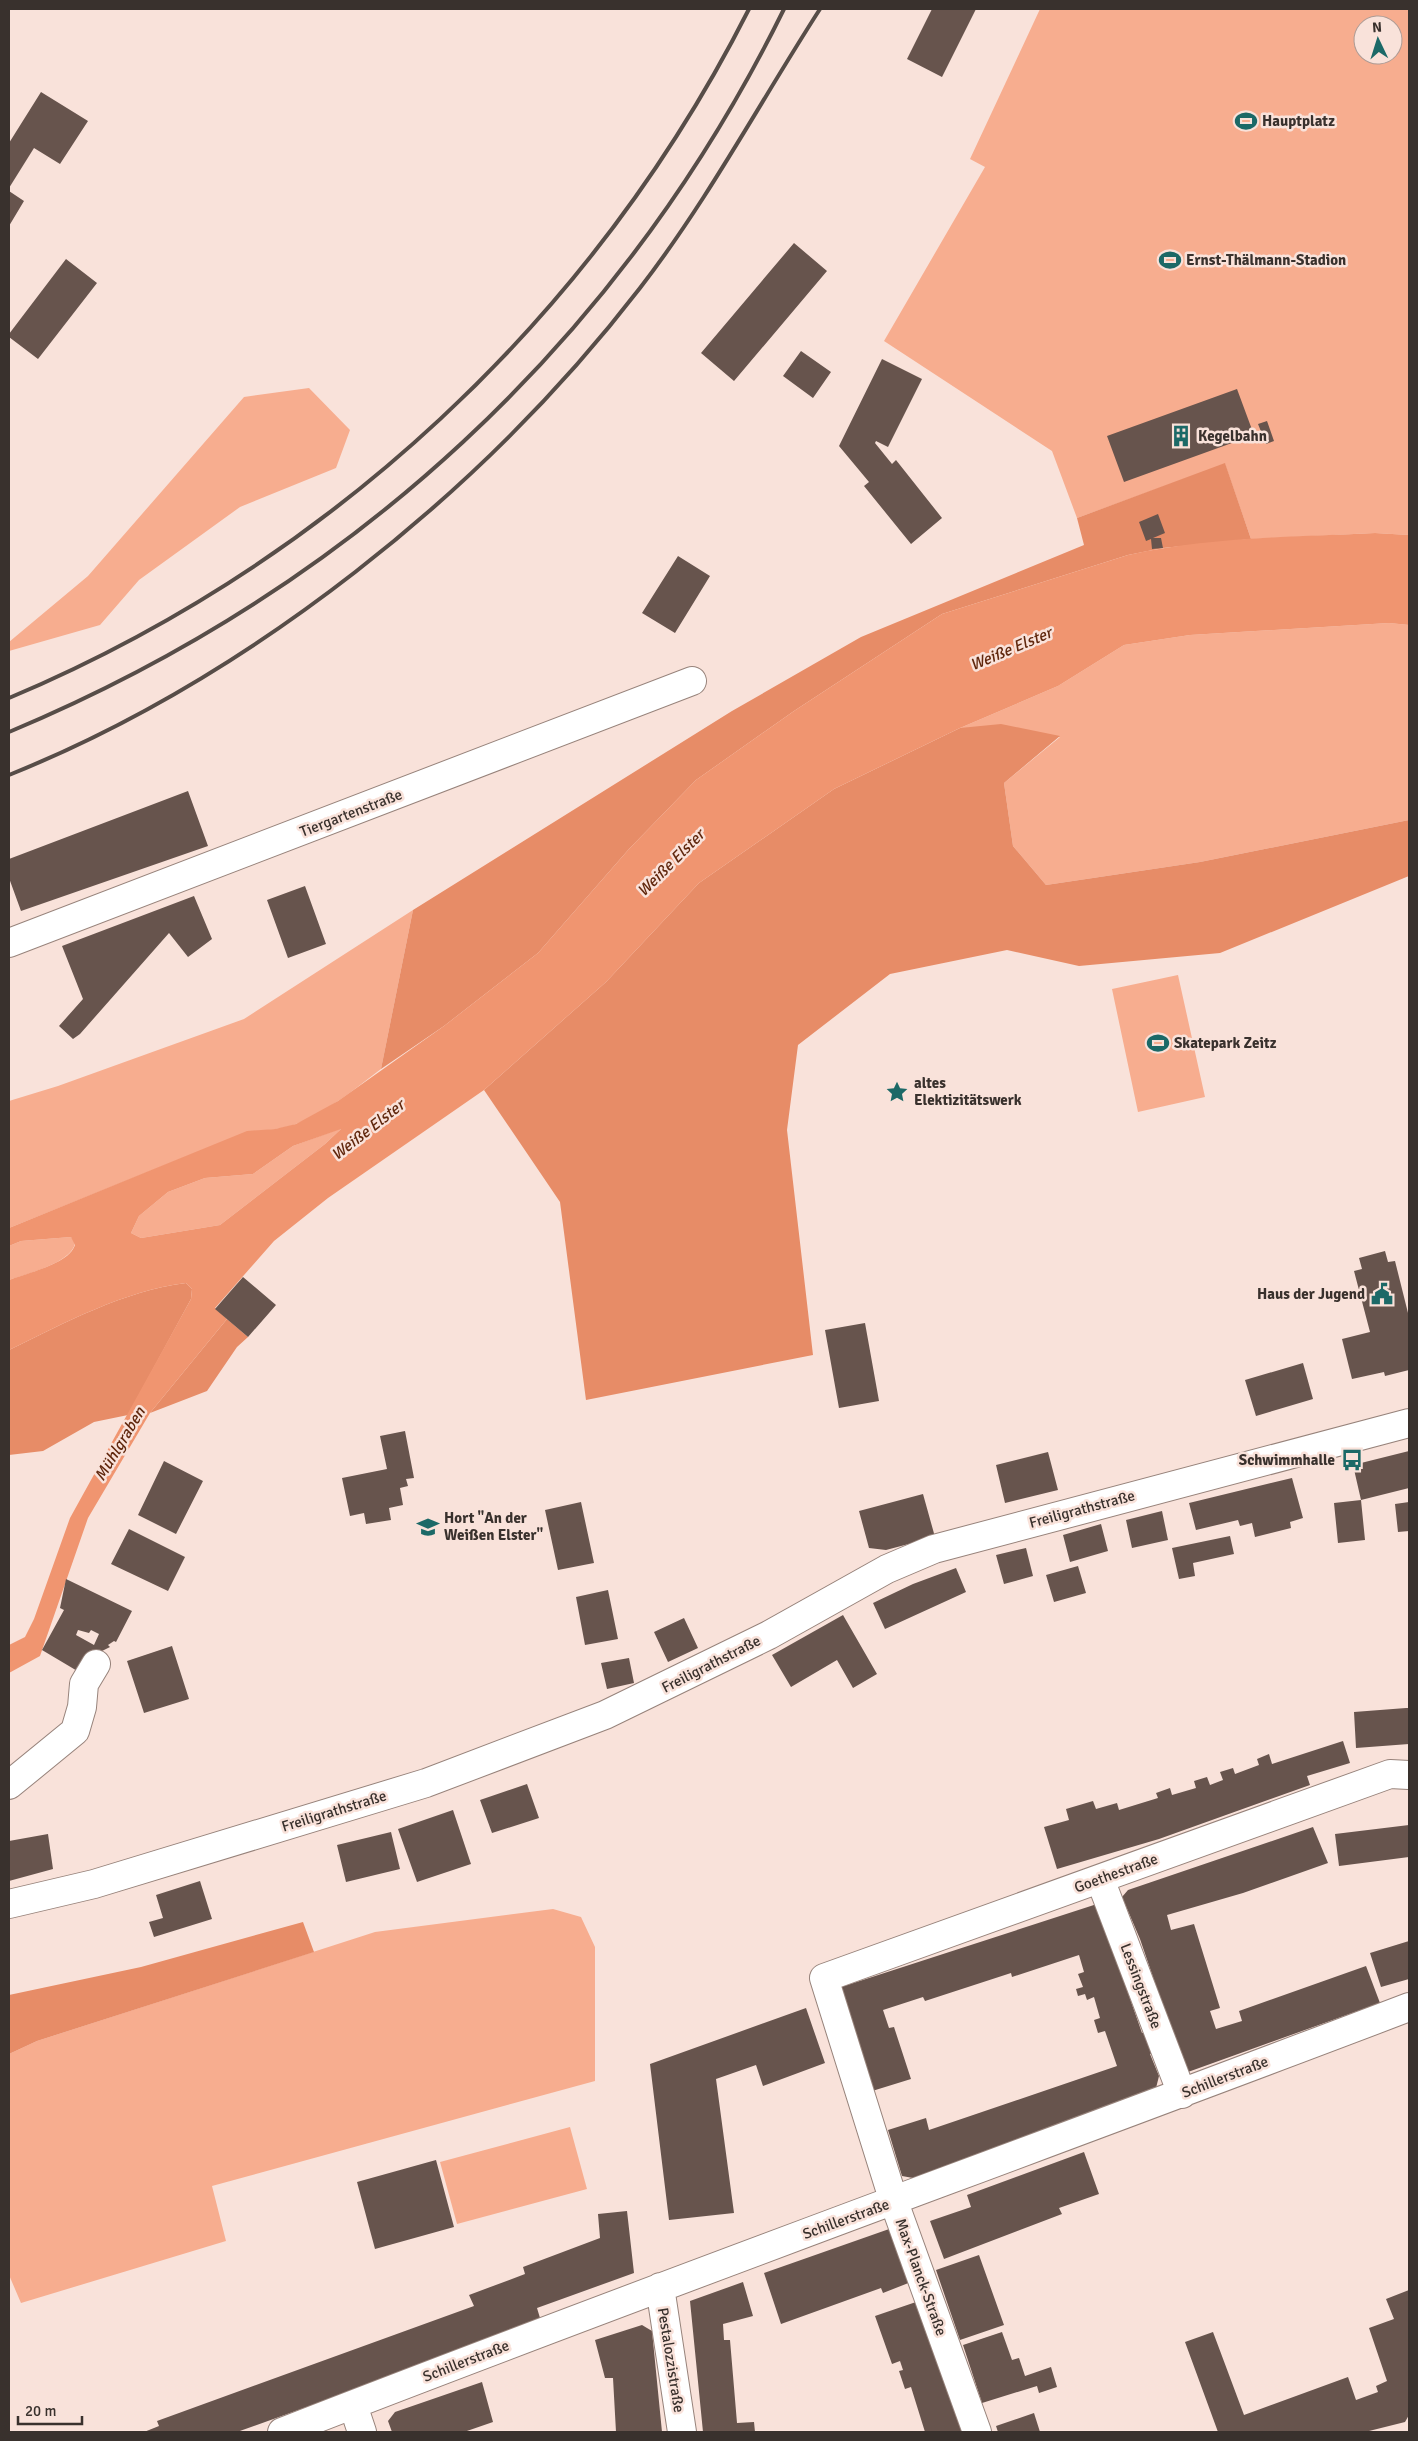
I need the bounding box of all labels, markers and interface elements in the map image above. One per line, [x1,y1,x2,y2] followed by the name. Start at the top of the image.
[1353,15,1403,65] north arrow
[1372,19,1383,36] text: N
[1233,108,1259,134] sports icon: Hauptplatz
[1262,112,1335,130] place label: Hauptplatz
[1157,247,1183,273] sports icon: Ernst-Thälmann-Stadion
[1186,251,1346,269] place label: Ernst-Thälmann-Stadion
[1168,423,1194,449] building icon: Kegelbahn
[1198,427,1267,445] place label: Kegelbahn
[967,622,1057,675] water label: Weiße Elster
[297,785,405,841] street label: Tiergartenstraße
[633,824,710,901] water label: Weiße Elster
[1145,1030,1171,1056] sports icon: Skatepark Zeitz
[1174,1034,1277,1052] place label: Skatepark Zeitz
[914,1074,1022,1109] place label: altes Elektizitätswerk
[884,1079,910,1105] place icon: altes Elektizitätswerk
[328,1094,410,1165] water label: Weiße Elster
[1369,1281,1395,1307] public building icon: Haus der Jugend
[1257,1285,1365,1303] place label: Haus der Jugend
[90,1402,150,1485] water label: Mühlgraben
[1339,1447,1365,1473] bus stop icon: Schwimmhalle
[1239,1451,1335,1469] place label: Schwimmhalle
[1027,1486,1137,1532] street label: Freiligrathstraße
[444,1509,543,1544] place label: Hort "An der Weißen Elster"
[415,1514,441,1540] school or university icon: Hort "An der Weißen Elster"
[659,1631,763,1697] street label: Freiligrathstraße
[279,1787,389,1835] street label: Freiligrathstraße
[1072,1850,1160,1896] street label: Goethestraße
[1116,1941,1166,2031] street label: Lessingstraße
[1179,2052,1271,2102] street label: Schillerstraße
[800,2195,892,2243] street label: Schillerstraße
[891,2216,951,2338] street label: Max-Planck-Straße
[654,2306,688,2414] street label: Pestalozzistraße
[420,2336,512,2386] street label: Schillerstraße
[18,2394,81,2426] scale bar
[25,2402,56,2420] text: 20 m

